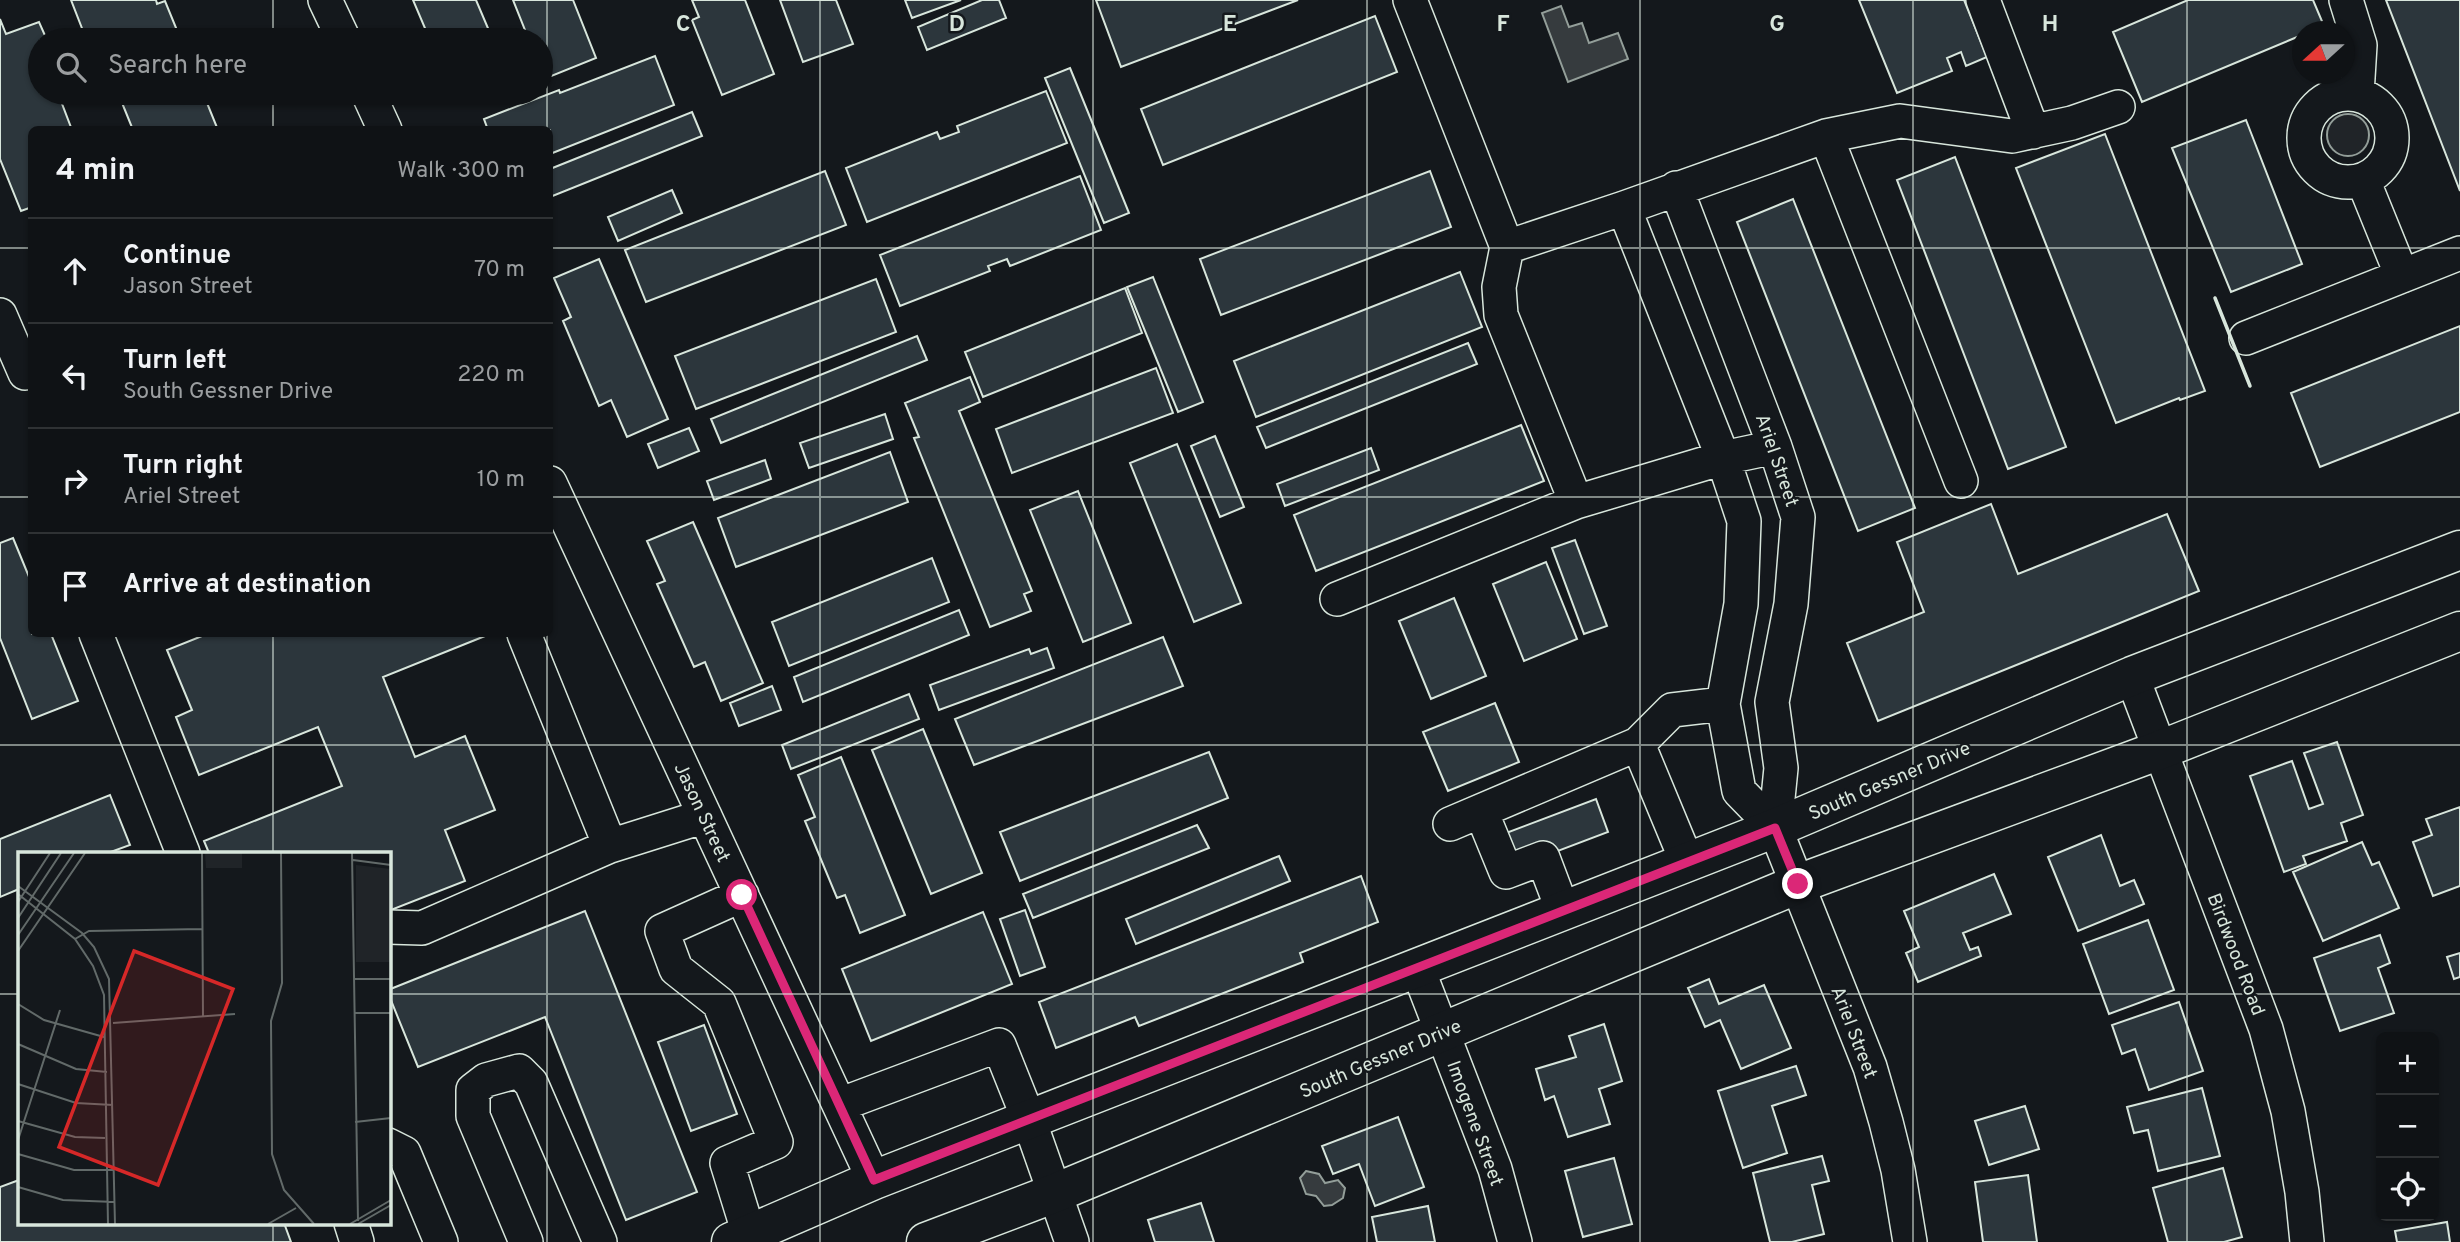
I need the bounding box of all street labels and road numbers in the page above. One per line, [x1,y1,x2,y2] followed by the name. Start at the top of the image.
[1749,411,1803,510] street label: Ariel Street
[1805,737,1974,827] street label: South Gessner Drive
[668,759,735,866] street label: Jason Street
[2201,890,2269,1019] street label: Birdwood Road
[1825,983,1882,1082] street label: Ariel Street
[1296,1015,1465,1105] street label: South Gessner Drive
[1440,1058,1508,1190] street label: Imogene Street

